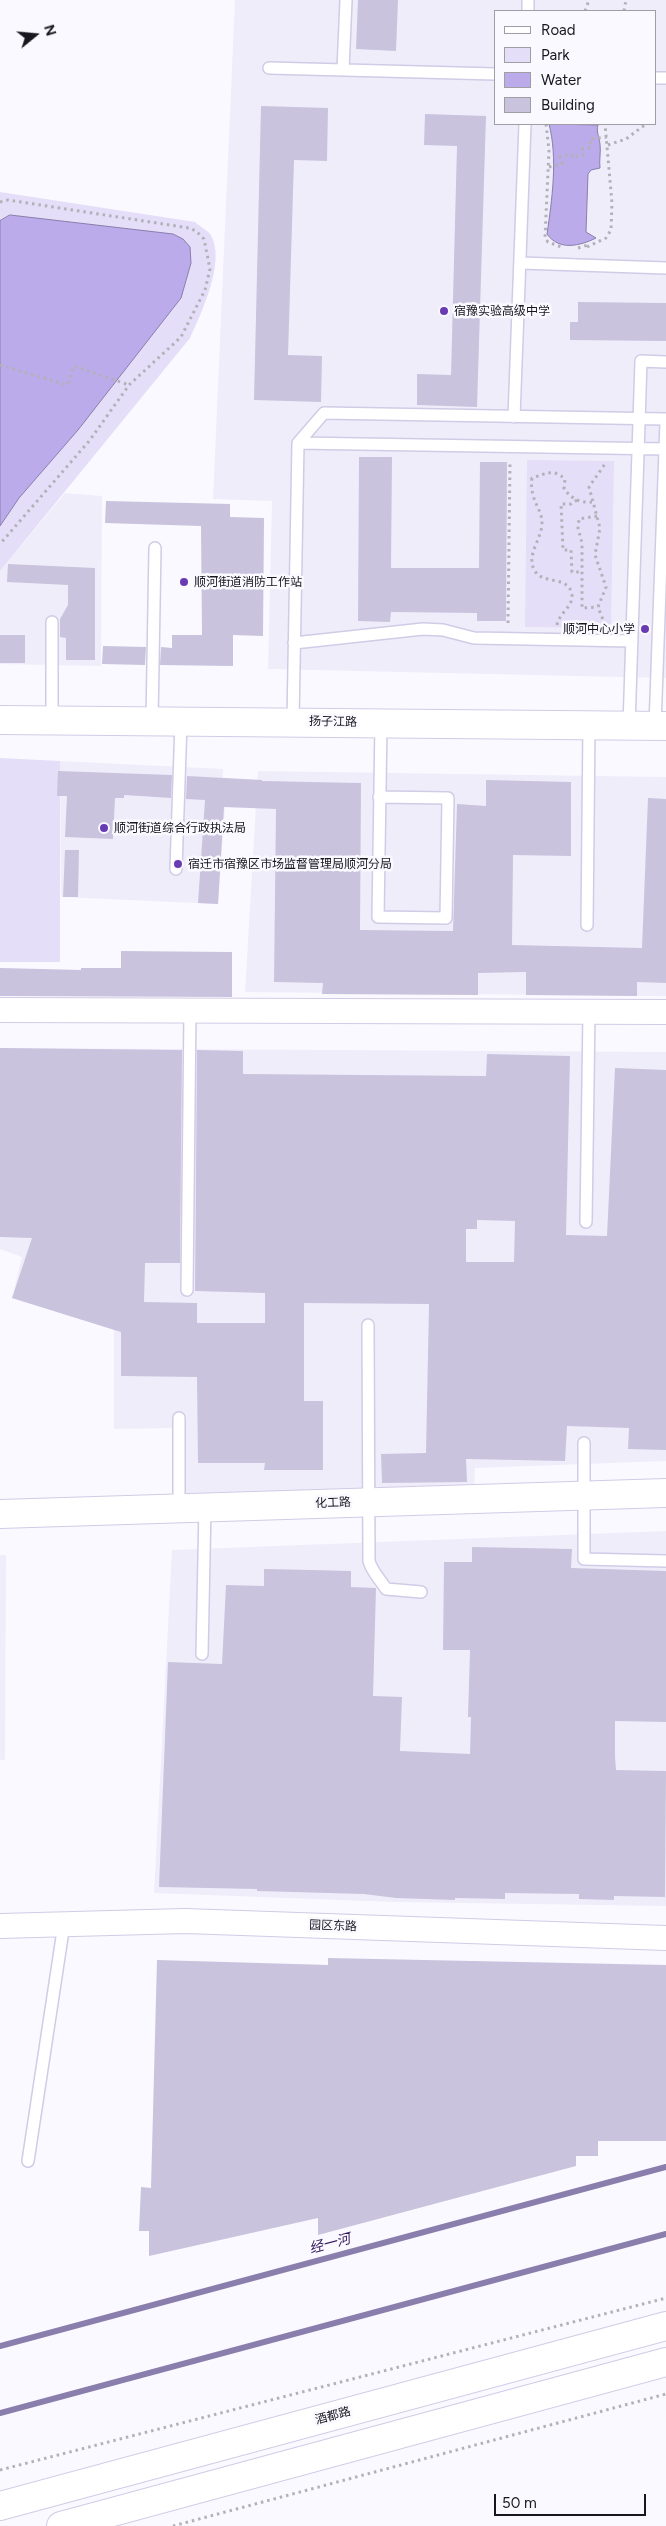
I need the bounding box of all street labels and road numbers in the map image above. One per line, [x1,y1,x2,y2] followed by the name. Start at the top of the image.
[309,714,357,730] street label: 扬子江路
[315,1495,351,1511] street label: 化工路
[309,1918,357,1934] street label: 园区东路
[314,2404,352,2428] street label: 酒都路

